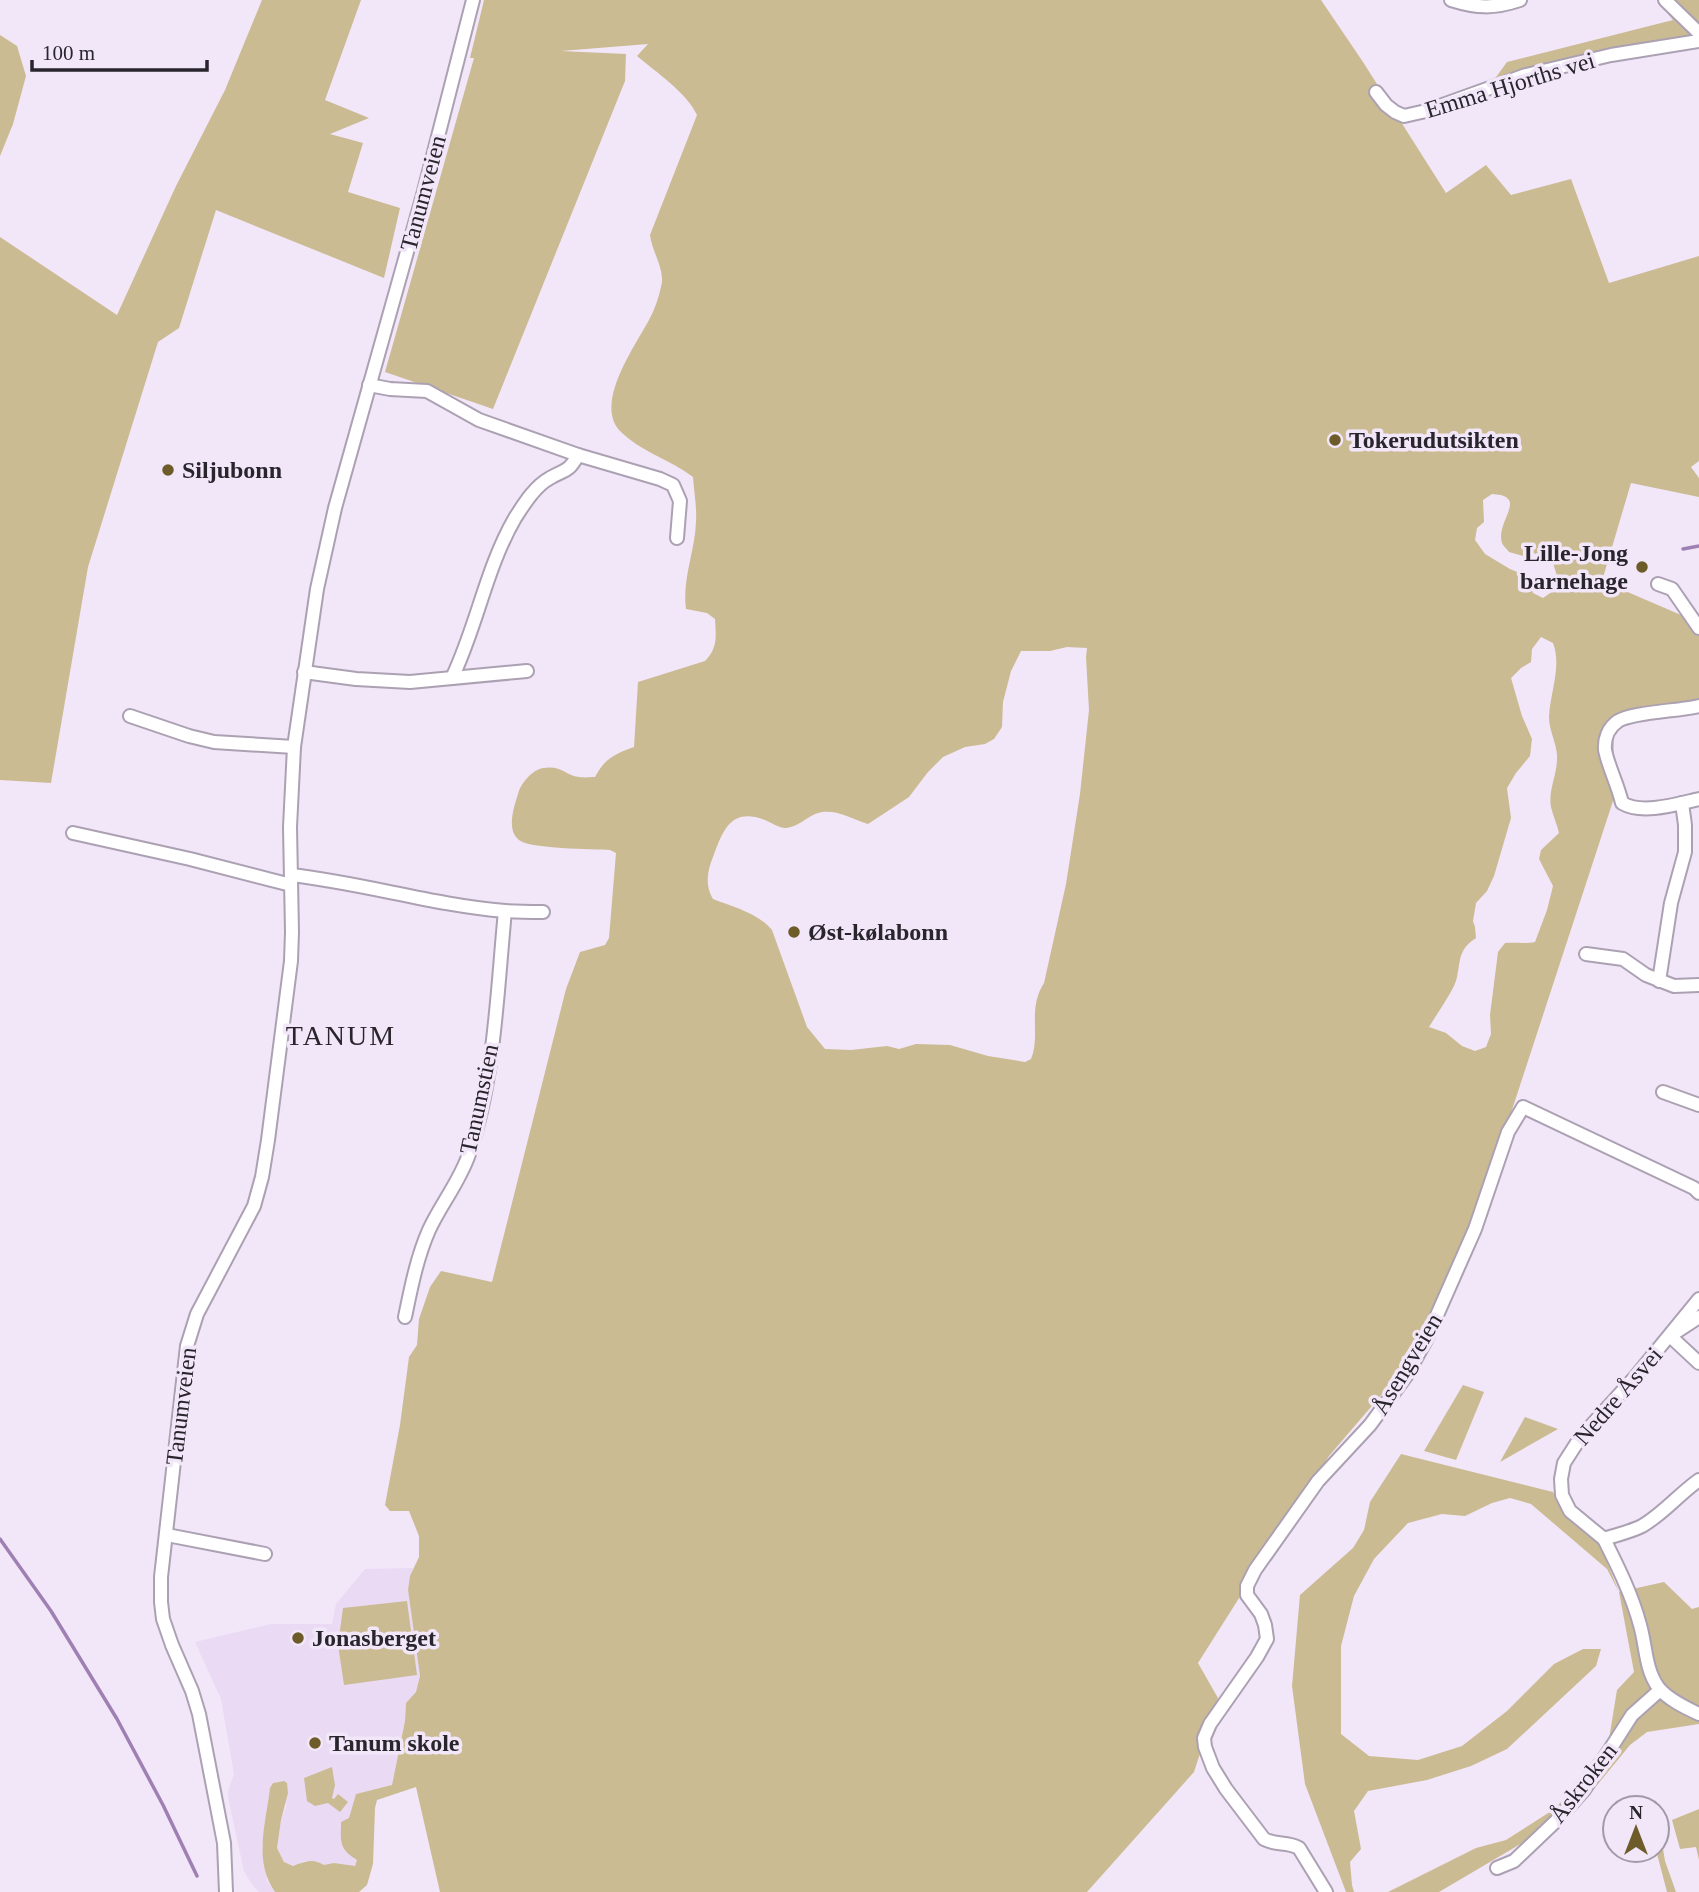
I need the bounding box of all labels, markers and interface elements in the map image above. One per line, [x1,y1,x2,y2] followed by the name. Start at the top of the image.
[32,28,206,72] scale bar
[42,41,95,65] text: 100 m
[1422,47,1598,123] street label: Emma Hjorths vei
[395,133,451,253] street label: Tanumveien
[1349,427,1519,453] place label: Tokerudutsikten
[1327,432,1343,448] marker: Tokerudutsikten
[182,457,282,483] place label: Siljubonn
[160,462,176,478] marker: Siljubonn
[1520,540,1628,594] place label: Lille-Jong barnehage
[1634,559,1650,575] marker: Lille-Jong barnehage
[808,919,948,945] place label: Øst-kølabonn
[786,924,802,940] marker: Øst-kølabonn
[286,1020,396,1051] district label: TANUM
[455,1042,503,1156] street label: Tanumstien
[1367,1309,1447,1419] street label: Åsengveien
[1569,1342,1668,1450] street label: Nedre Åsvei
[161,1346,201,1466] street label: Tanumveien
[312,1625,436,1651] place label: Jonasberget
[290,1630,306,1646] marker: Jonasberget
[329,1730,460,1756] place label: Tanum skole
[307,1735,323,1751] marker: Tanum skole
[1544,1738,1622,1828] street label: Åskroken
[1601,1794,1671,1864] north arrow
[1629,1802,1643,1823] text: N

